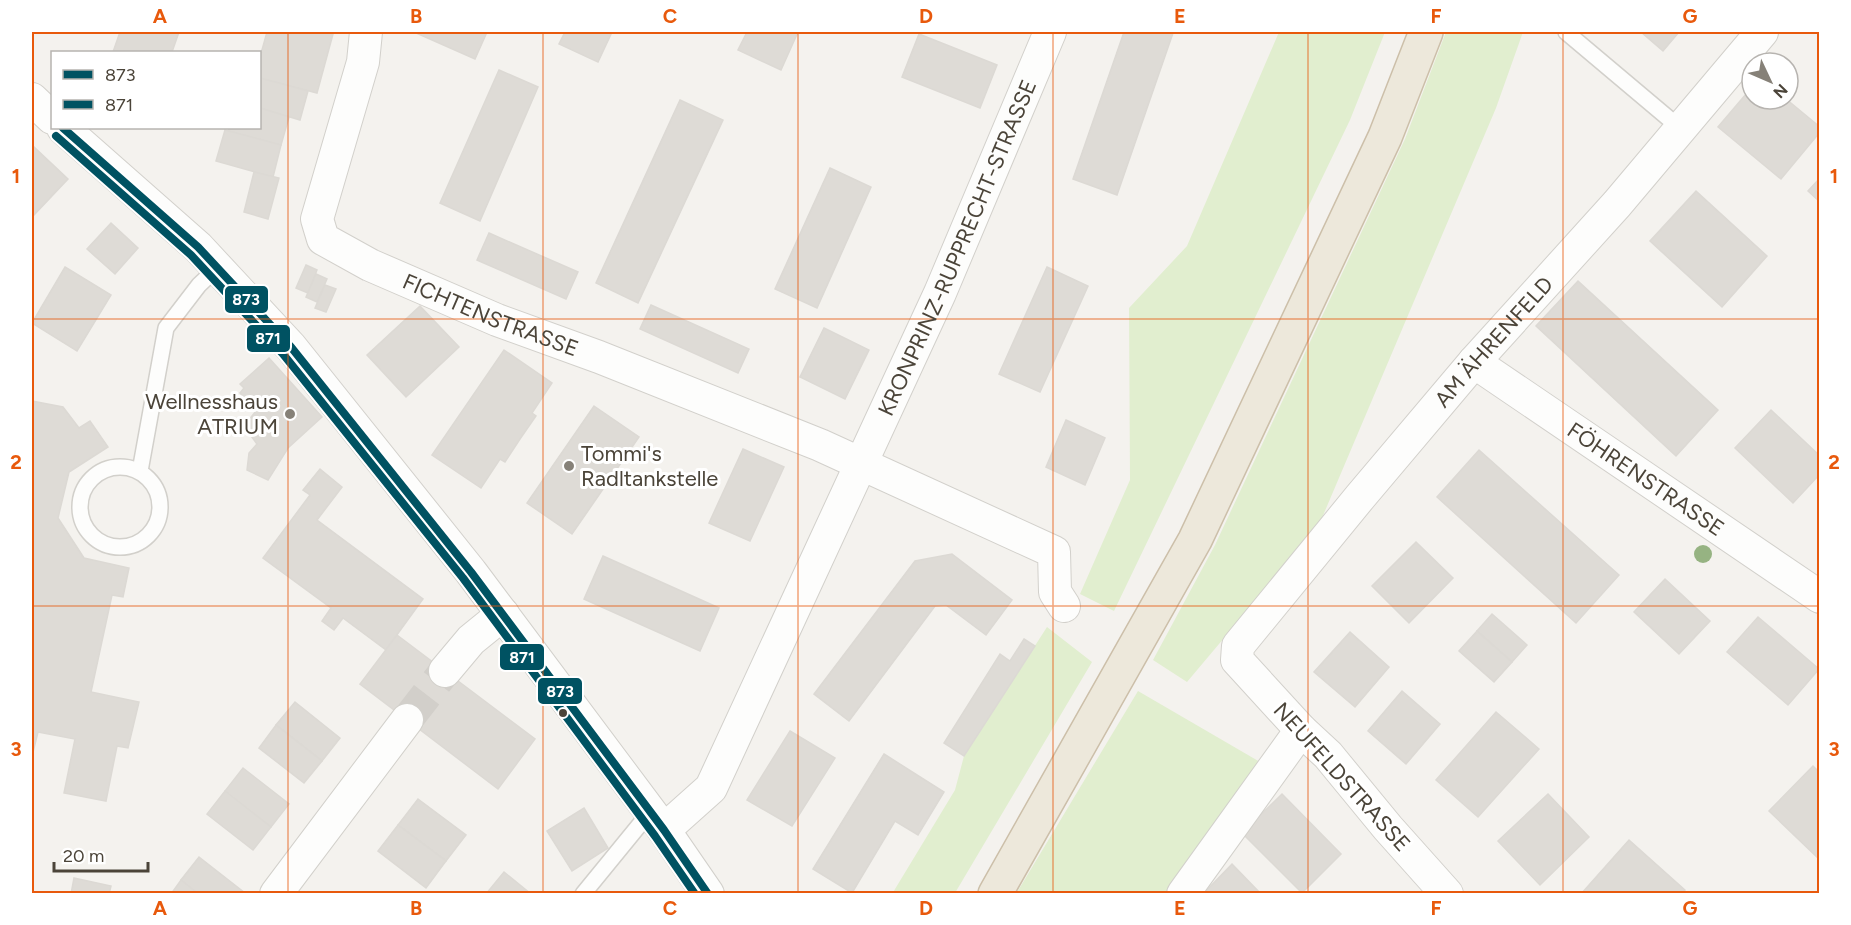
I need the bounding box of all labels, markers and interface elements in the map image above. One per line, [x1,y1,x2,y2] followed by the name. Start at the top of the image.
[153,4,168,28] text: A
[410,4,422,28] text: B
[663,4,677,28] text: C
[919,4,933,28] text: D
[1174,4,1186,28] text: E
[1430,4,1442,28] text: F
[1683,4,1698,28] text: G
[51,51,261,129] legend
[1740,51,1800,111] north arrow
[105,64,136,86] text: 873
[872,75,1042,420] street label: KRONPRINZ-RUPPRECHT-STRASSE
[1769,80,1792,102] text: N
[105,94,133,116] text: 871
[12,164,20,188] text: 1
[1830,164,1838,188] text: 1
[399,267,582,362] street label: FICHTENSTRASSE
[1428,271,1558,413] street label: AM ÄHRENFELD
[224,285,269,314] line badge: 873
[232,290,260,309] text: 873
[246,324,291,353] line badge: 871
[255,329,281,348] text: 871
[145,388,278,440] place label: Wellnesshaus ATRIUM
[283,407,297,421] marker: Wellnesshaus ATRIUM
[1562,416,1730,542] street label: FÖHRENSTRASSE
[581,440,718,492] place label: Tommi's Radltankstelle
[10,450,22,474] text: 2
[1828,450,1840,474] text: 2
[562,459,576,473] marker: Tommi's Radltankstelle
[499,643,545,671] line badge: 871
[509,648,535,667] text: 871
[537,677,583,705] line badge: 873
[546,682,574,701] text: 873
[1268,697,1416,857] street label: NEUFELDSTRASSE
[557,707,569,719] unlabelled marker
[10,737,22,761] text: 3
[1828,737,1840,761] text: 3
[54,835,148,873] scale bar
[63,845,104,867] text: 20 m
[153,896,168,920] text: A
[410,896,422,920] text: B
[663,896,677,920] text: C
[919,896,933,920] text: D
[1174,896,1186,920] text: E
[1430,896,1442,920] text: F
[1683,896,1698,920] text: G

